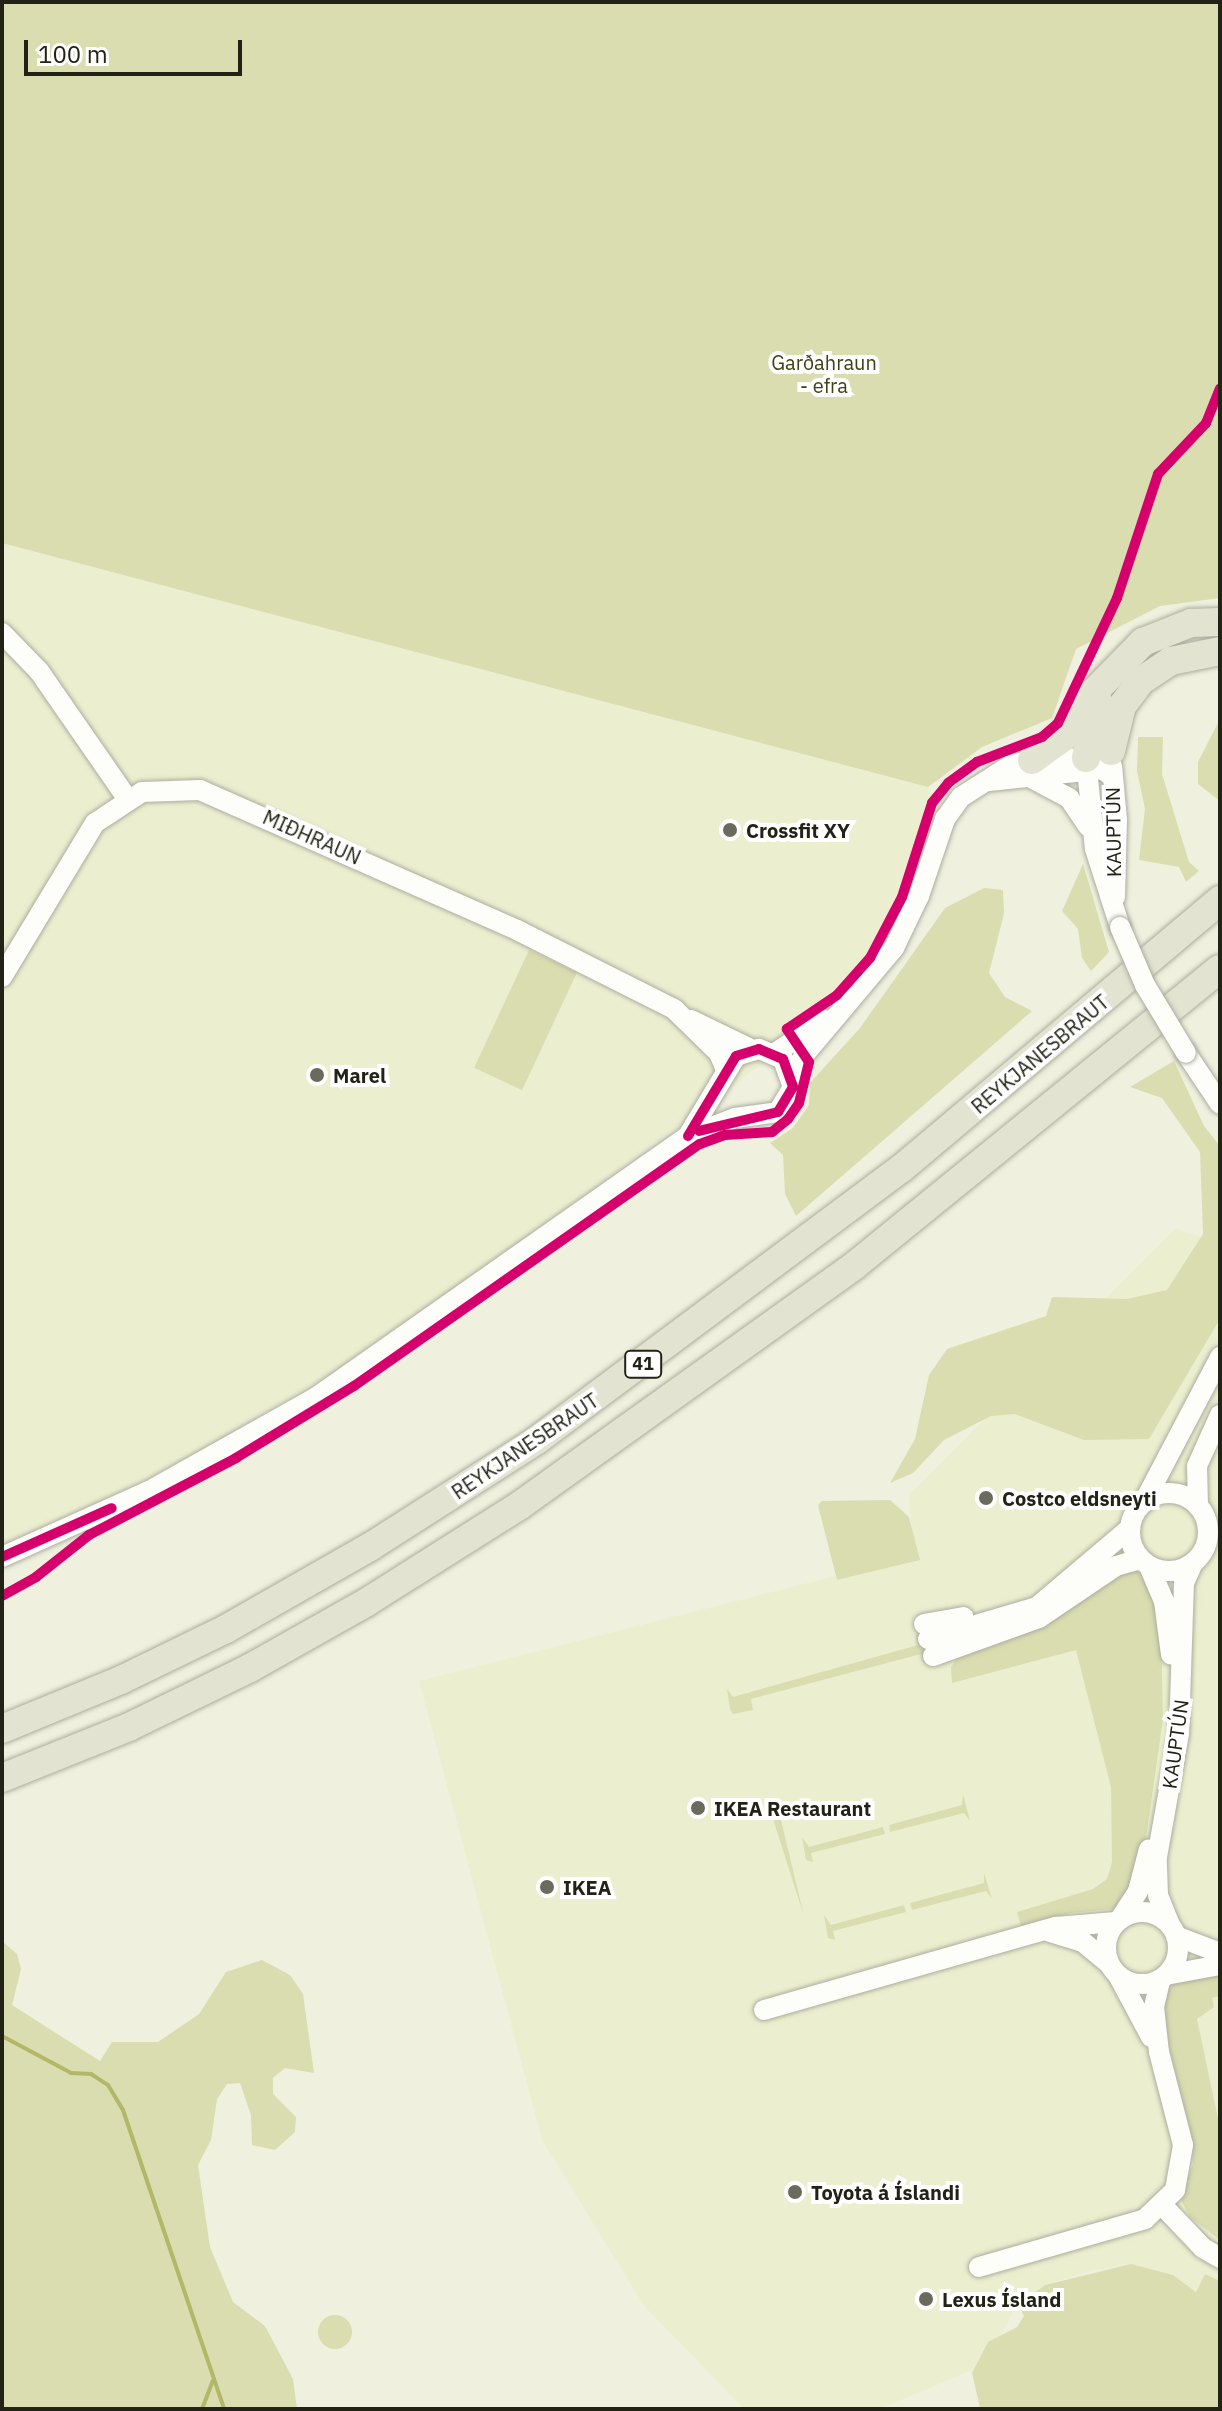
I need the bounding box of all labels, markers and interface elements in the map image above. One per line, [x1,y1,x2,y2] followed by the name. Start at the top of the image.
[28,24,246,74] scale bar
[38,38,108,70] text: 100 m
[771,351,877,398] park label: Garðahraun - efra
[1100,787,1126,877] street label: KAUPTÚN
[259,805,365,869] street label: MIÐHRAUN
[746,818,850,842] place label: Crossfit XY
[721,821,739,839] marker: Crossfit XY
[966,990,1114,1118] street label: REYKJANESBRAUT
[333,1063,386,1087] place label: Marel
[308,1066,326,1084] marker: Marel
[623,1350,663,1378] road number: 41
[447,1388,603,1504] street label: REYKJANESBRAUT
[1002,1486,1157,1510] place label: Costco eldsneyti
[977,1489,995,1507] marker: Costco eldsneyti
[1157,1698,1193,1790] street label: KAUPTÚN
[714,1796,871,1820] place label: IKEA Restaurant
[689,1799,707,1817] marker: IKEA Restaurant
[563,1875,611,1899] place label: IKEA
[538,1878,556,1896] marker: IKEA
[811,2180,960,2204] place label: Toyota á Íslandi
[786,2183,804,2201] marker: Toyota á Íslandi
[942,2287,1061,2311] place label: Lexus Ísland
[917,2290,935,2308] marker: Lexus Ísland

